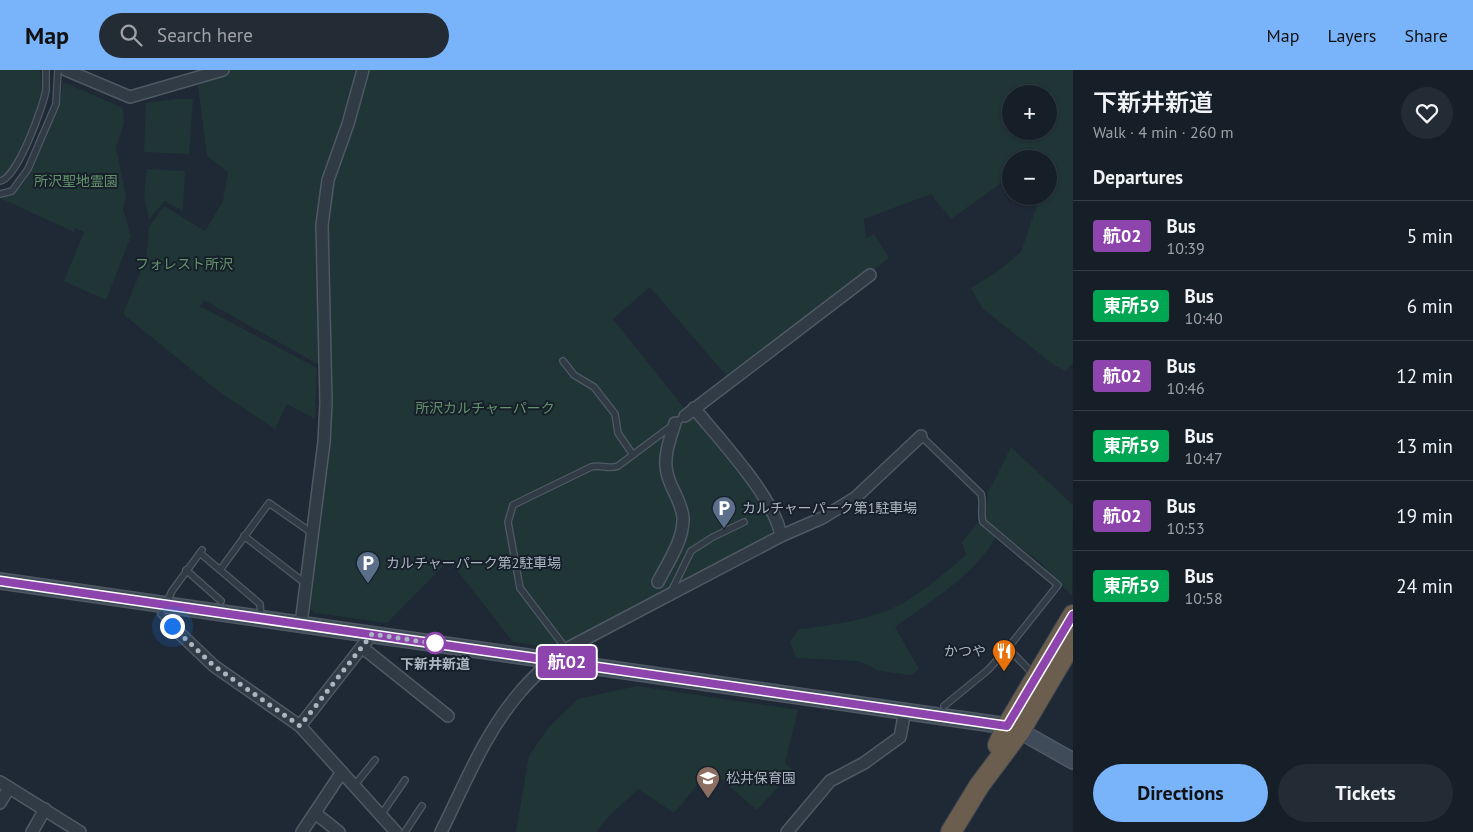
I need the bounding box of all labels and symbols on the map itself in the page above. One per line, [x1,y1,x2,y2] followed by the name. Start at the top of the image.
[34,172,118,190] park label: 所沢聖地霊園
[135,255,233,273] park label: フォレスト所沢
[415,399,555,417] park label: 所沢カルチャーパーク
[711,495,737,529] parking icon: カルチャーパーク第1駐車場
[742,499,917,517] place label: カルチャーパーク第1駐車場
[355,550,381,584] parking icon: カルチャーパーク第2駐車場
[386,554,561,572] place label: カルチャーパーク第2駐車場
[160,614,185,639] your location
[424,632,446,654] marker: 下新井新道
[991,638,1017,672] restaurant icon: かつや
[944,642,986,660] place label: かつや
[538,646,596,678] line badge: 航02
[400,655,470,673] place label: 下新井新道
[695,765,721,799] school or university icon: 松井保育園
[726,769,796,787] place label: 松井保育園

